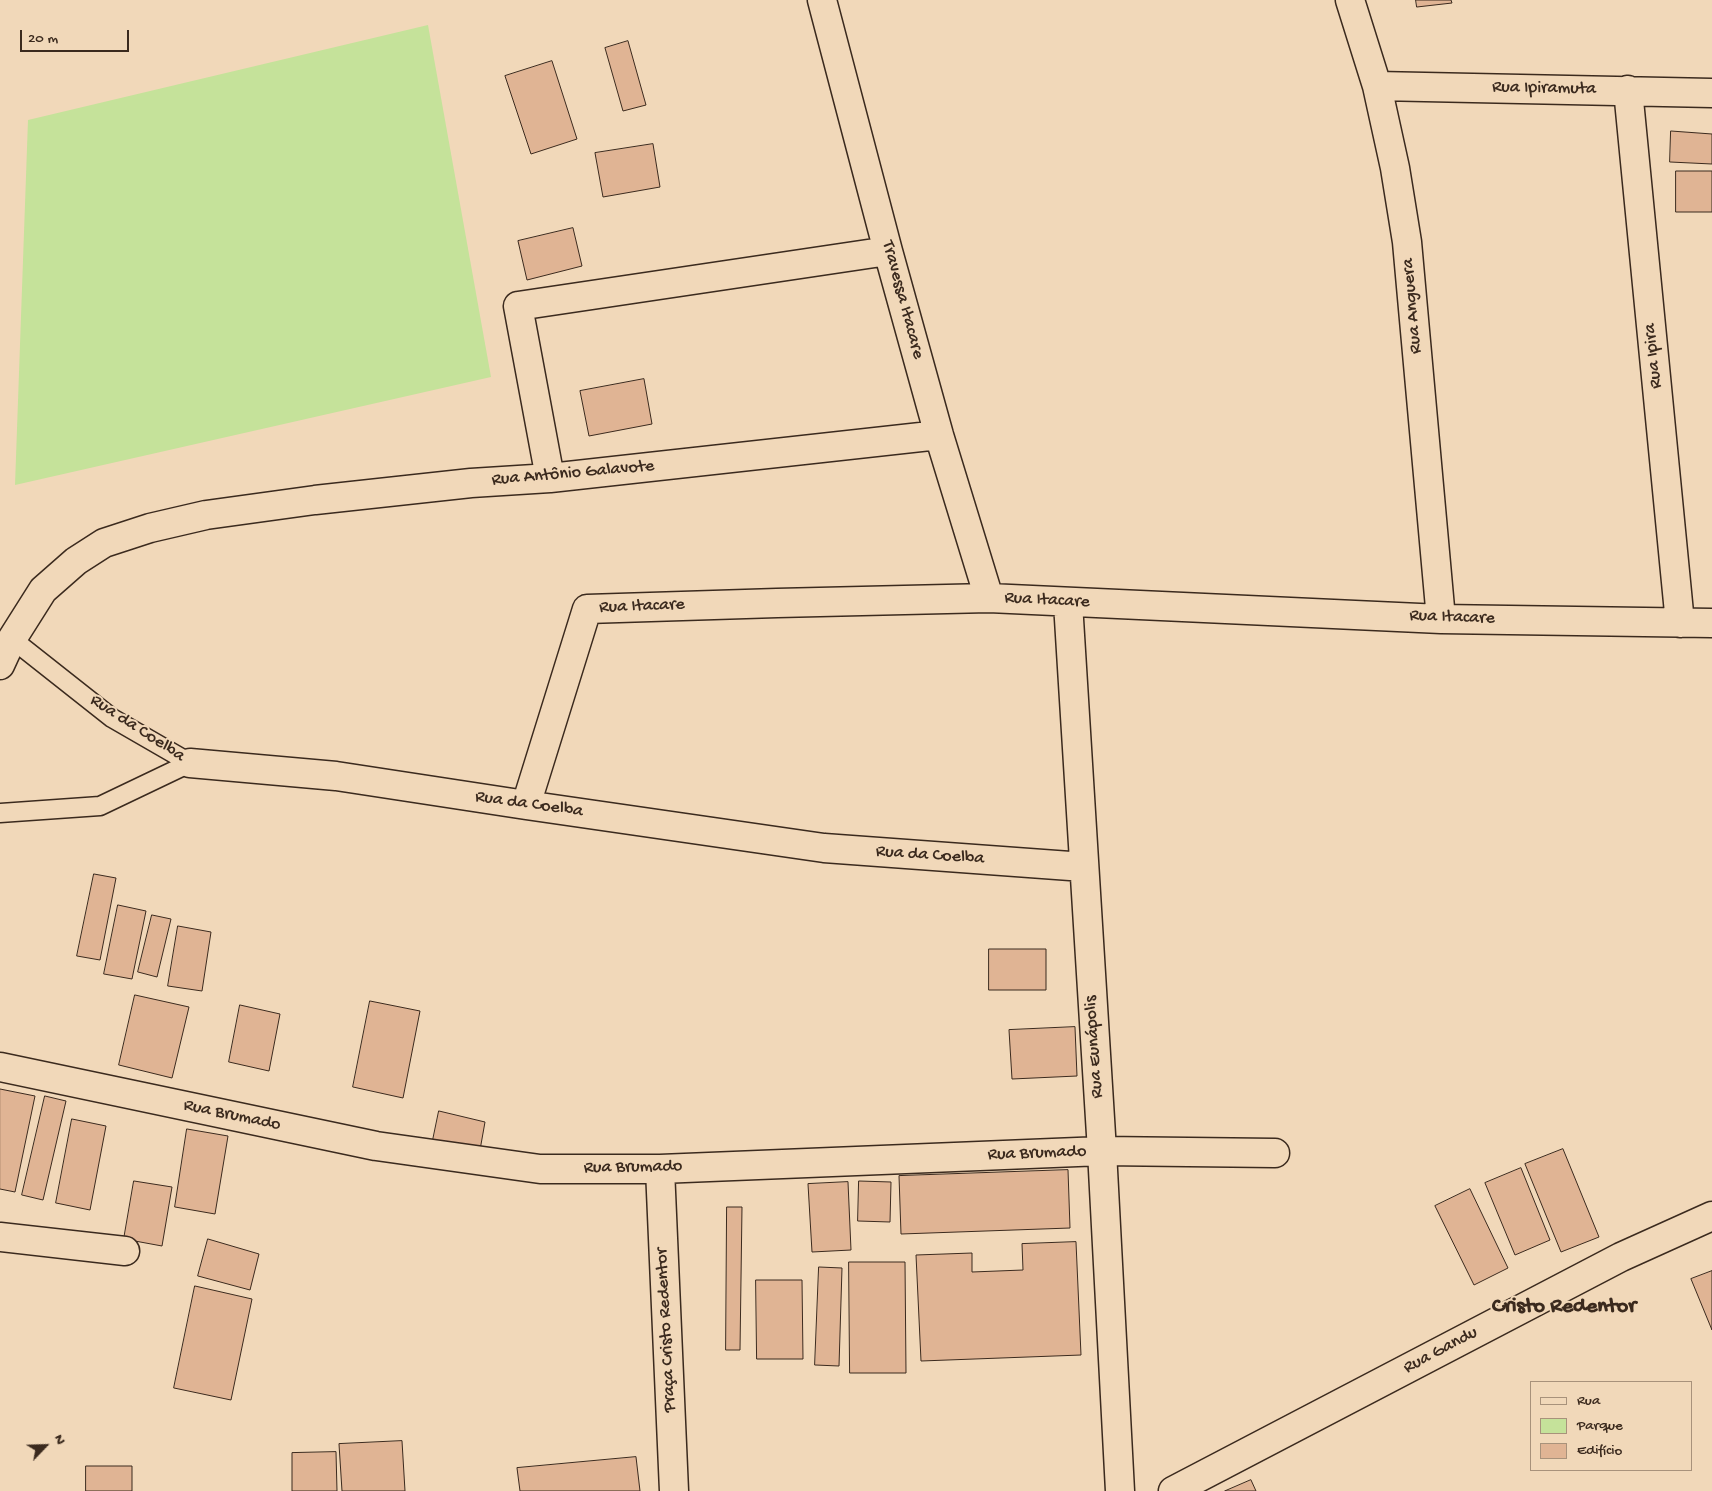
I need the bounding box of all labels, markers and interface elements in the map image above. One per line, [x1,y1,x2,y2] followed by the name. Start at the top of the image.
[22,20,131,52] scale bar
[28,30,58,48] text: 20 m
[1492,77,1596,101] street label: Rua Ipiramuta
[876,239,928,361] street label: Travessa Itacare
[1398,257,1428,355] street label: Rua Anguera
[1640,322,1668,390] street label: Rua Ipira
[491,456,655,492] street label: Rua Antônio Galavote
[1004,588,1090,614] street label: Rua Itacare
[599,595,685,619] street label: Rua Itacare
[1409,606,1495,630] street label: Rua Itacare
[86,690,188,768] street label: Rua da Coelba
[474,787,584,823] street label: Rua da Coelba
[875,841,985,871] street label: Rua da Coelba
[1081,995,1109,1099] street label: Rua Eunápolis
[181,1095,283,1137] street label: Rua Brumado
[987,1141,1087,1167] street label: Rua Brumado
[583,1156,683,1180] street label: Rua Brumado
[652,1247,682,1413] street label: Praça Cristo Redentor
[1492,1295,1636,1321] district label: Cristo Redentor
[1400,1322,1482,1380] street label: Rua Gandu
[1530,1381,1692,1471] legend
[1577,1392,1600,1410] text: Rua
[1577,1417,1623,1435] text: Parque
[20,1421,70,1471] north arrow
[50,1432,69,1447] text: N
[1577,1442,1622,1460] text: Edifício

